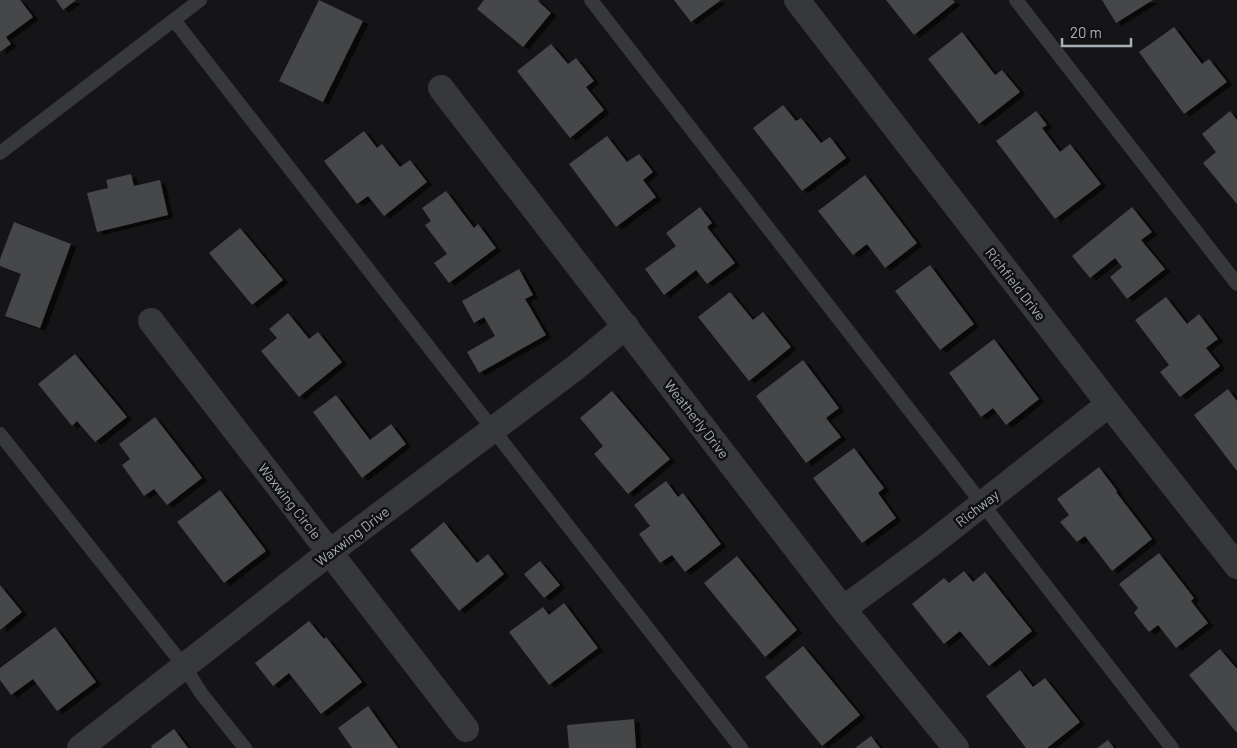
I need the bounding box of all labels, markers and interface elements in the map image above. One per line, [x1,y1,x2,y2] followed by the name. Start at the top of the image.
[1062,15,1131,47] scale bar
[1070,23,1102,41] text: 20 m
[982,244,1050,324] street label: Richfield Drive
[661,376,733,462] street label: Weatherly Drive
[255,460,325,542] street label: Waxwing Circle
[952,485,1002,530] street label: Richway
[312,503,392,569] street label: Waxwing Drive

